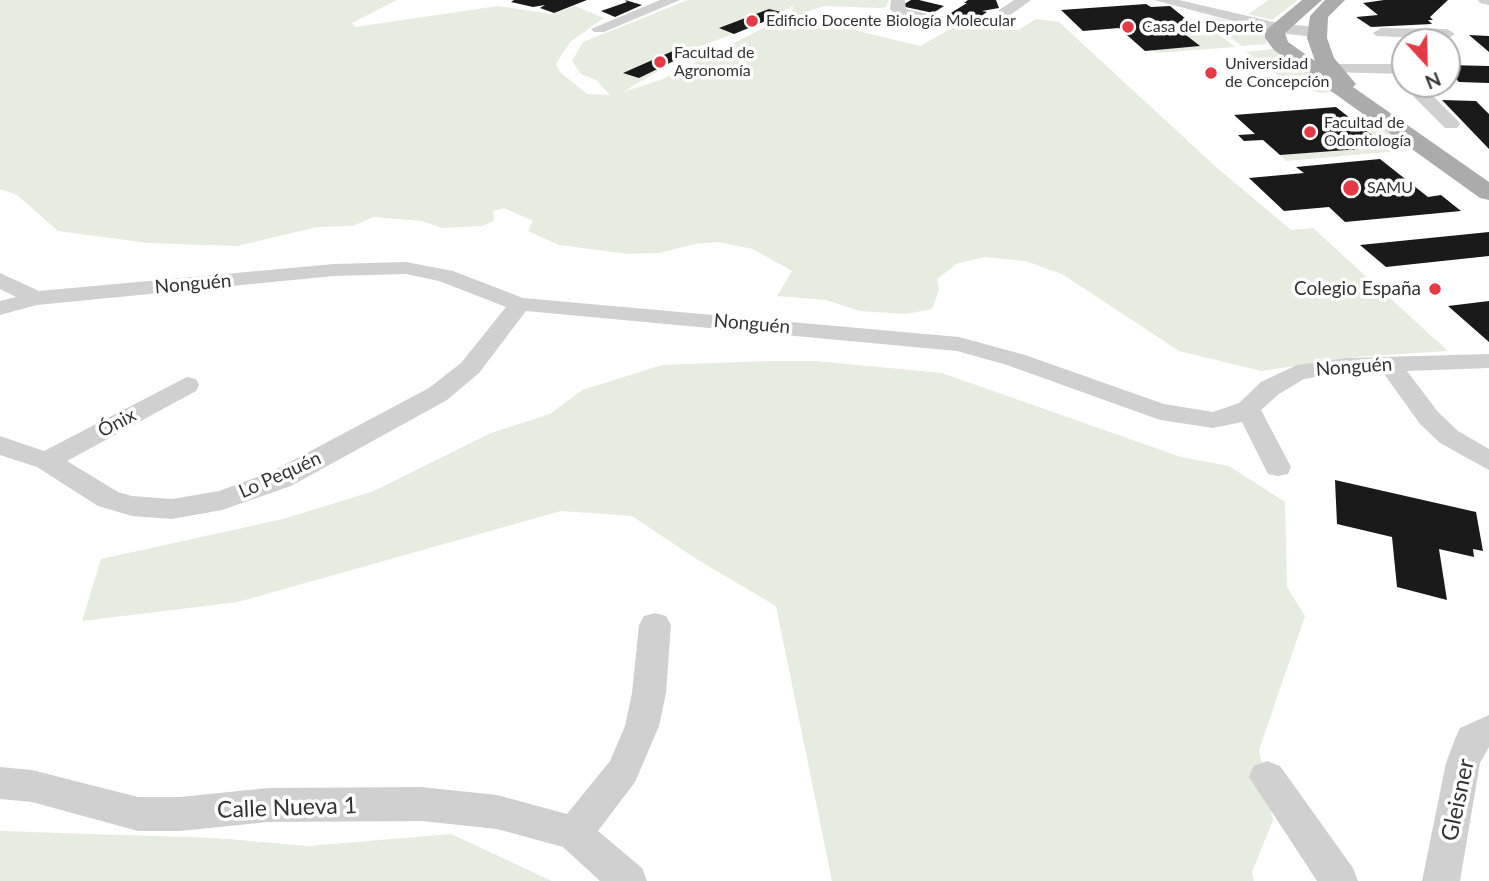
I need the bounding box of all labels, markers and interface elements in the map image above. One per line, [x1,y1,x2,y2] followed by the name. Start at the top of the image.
[766,11,1016,31] place label: Edificio Docente Biología Molecular
[744,13,760,29] marker: Edificio Docente Biología Molecular
[1142,17,1263,37] place label: Casa del Deporte
[1120,19,1136,35] marker: Casa del Deporte
[1391,28,1461,98] north arrow
[674,43,754,81] place label: Facultad de Agronomía
[652,54,668,70] marker: Facultad de Agronomía
[1225,54,1329,92] place label: Universidad de Concepción
[1203,65,1219,81] marker: Universidad de Concepción
[1422,68,1444,94] text: N
[1324,113,1411,151] place label: Facultad de Odontología
[1302,124,1318,140] marker: Facultad de Odontología
[1341,178,1361,198] marker: SAMU
[1367,178,1413,198] place label: SAMU
[154,269,232,299] street label: Nonguén
[1294,278,1421,300] place label: Colegio España
[1427,281,1443,297] marker: Colegio España
[713,309,791,339] street label: Nonguén
[1315,353,1393,381] street label: Nonguén
[94,404,140,442] street label: Ónix
[235,447,325,503] street label: Lo Pequén
[1436,756,1480,844] street label: Gleisner
[217,792,357,824] street label: Calle Nueva 1

